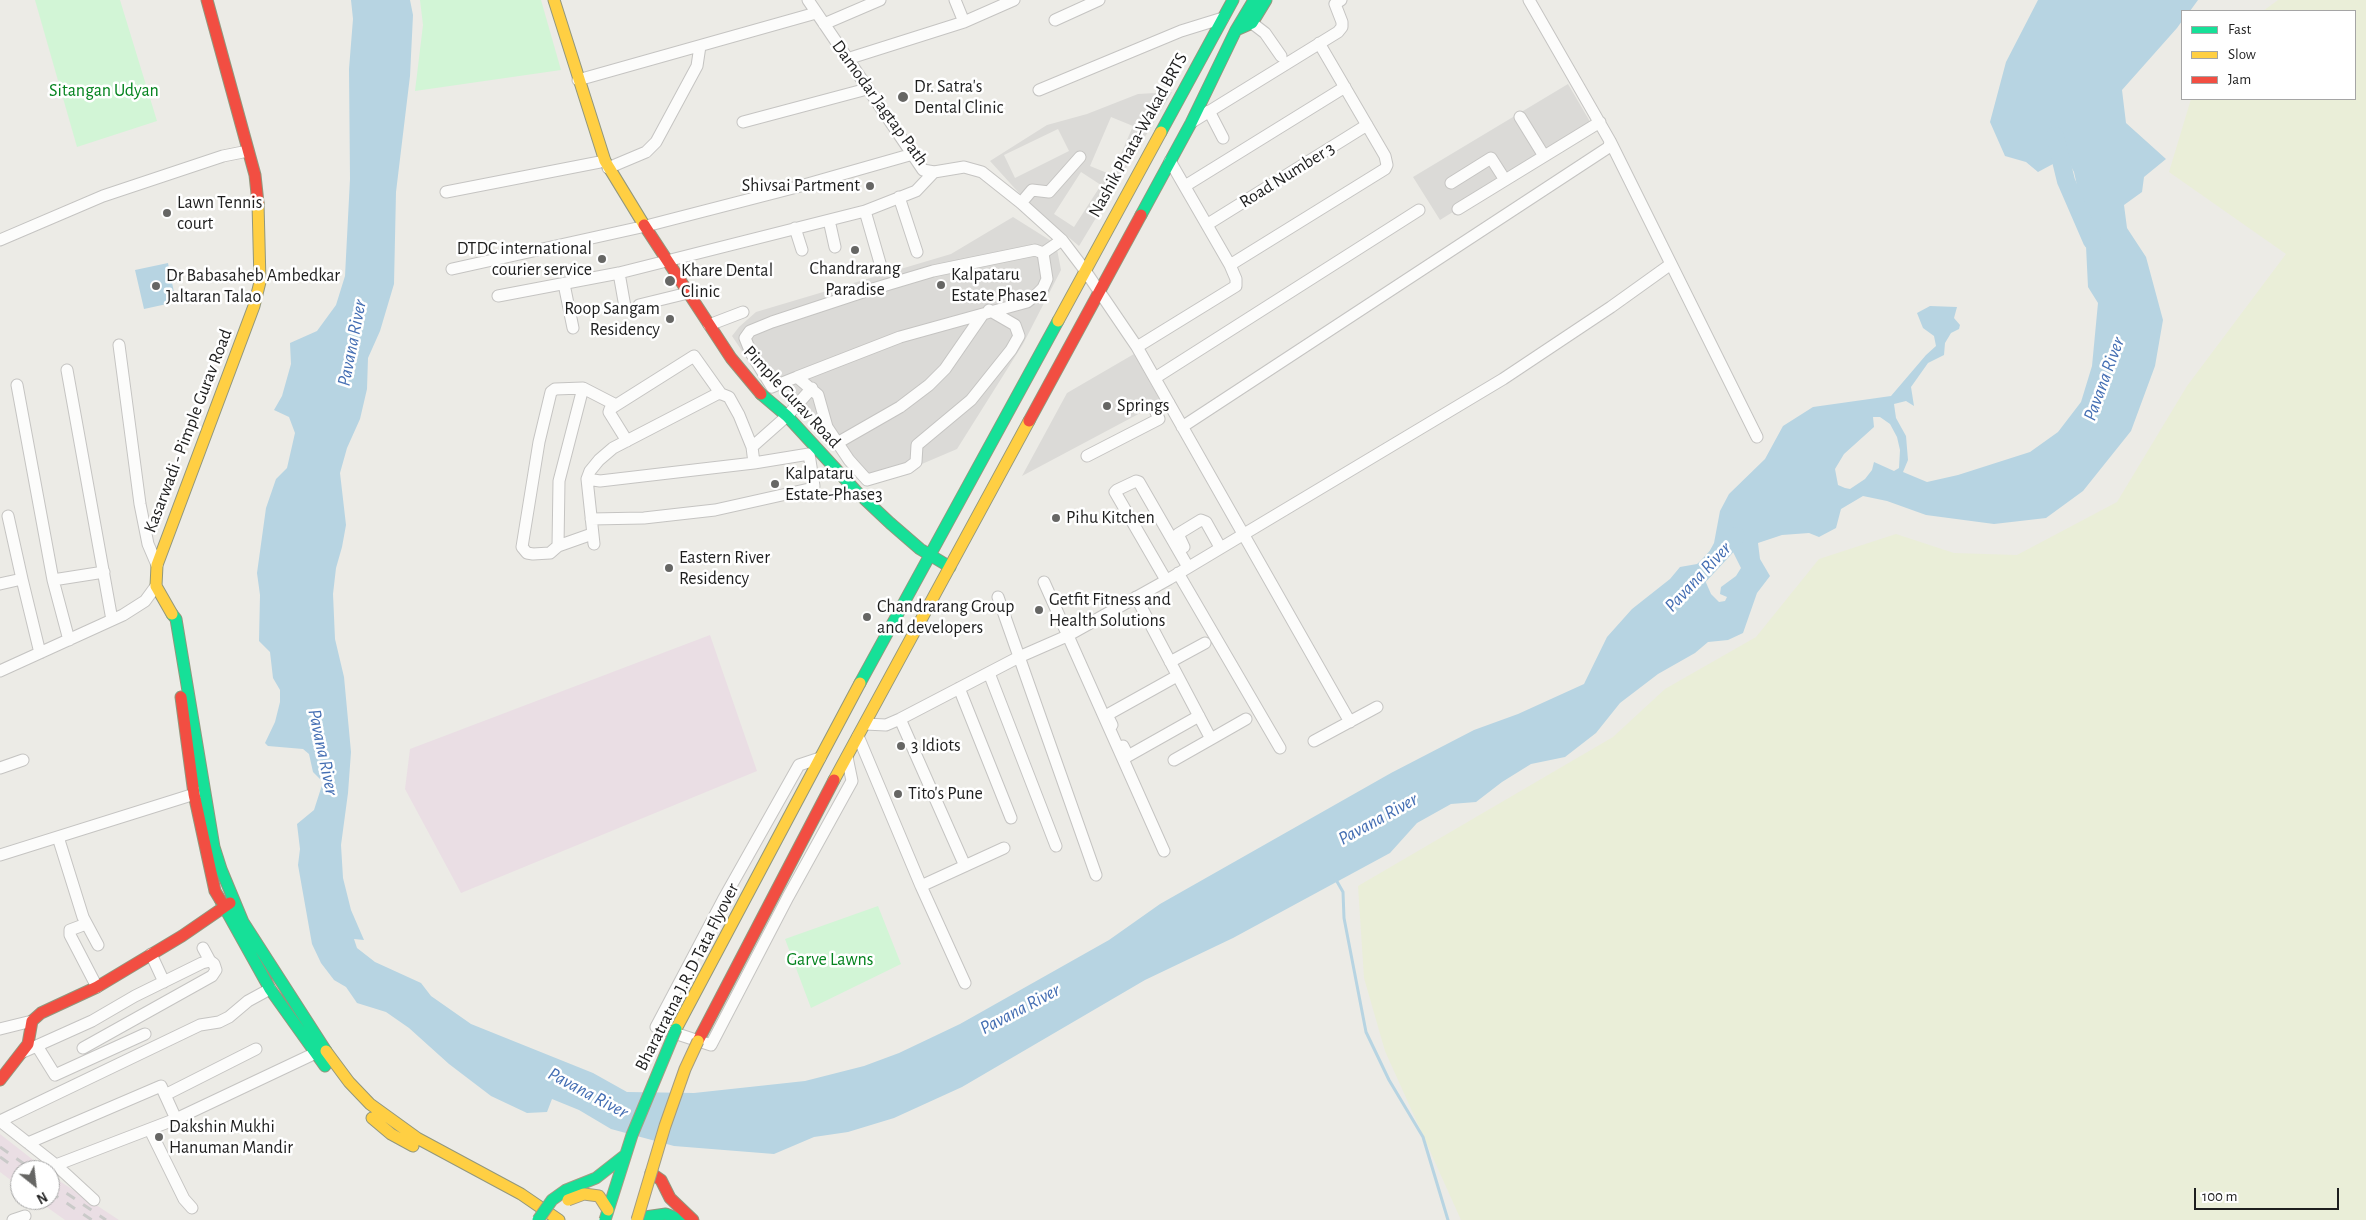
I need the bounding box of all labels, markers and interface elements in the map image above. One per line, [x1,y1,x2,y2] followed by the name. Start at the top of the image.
[2181,10,2356,100] legend
[2228,22,2251,37] text: Fast
[827,36,933,170] street label: Damodar Jagtap Path
[2228,47,2256,62] text: Slow
[1084,49,1192,221] street label: Nashik Phata-Wakad BRTS
[2228,72,2251,87] text: Jam
[914,76,1003,118] place label: Dr. Satra's Dental Clinic
[49,80,159,102] park label: Sitangan Udyan
[896,90,910,104] marker: Dr. Satra's Dental Clinic
[1235,137,1339,213] street label: Road Number 3
[742,175,860,197] place label: Shivsai Partment
[864,180,876,192] marker: Shivsai Partment
[177,192,262,234] place label: Lawn Tennis court
[161,207,173,219] marker: Lawn Tennis court
[457,238,592,280] place label: DTDC international courier service
[849,244,861,256] marker: Chandrarang Paradise
[596,253,608,265] marker: DTDC international courier service
[809,258,901,300] place label: Chandrarang Paradise
[681,260,773,302] place label: Khare Dental Clinic
[951,264,1047,306] place label: Kalpataru Estate Phase2
[166,265,340,308] place label: Dr Babasaheb Ambedkar Jaltaran Talao
[663,274,677,288] marker: Khare Dental Clinic
[935,279,947,291] marker: Kalpataru Estate Phase2
[150,280,162,292] marker: Dr Babasaheb Ambedkar Jaltaran Talao
[332,298,372,388] water label: Pavana River
[564,298,660,340] place label: Roop Sangam Residency
[664,313,676,325] marker: Roop Sangam Residency
[139,326,237,536] street label: Kasarwadi - Pimple Gurav Road
[2078,334,2130,424] water label: Pavana River
[739,341,845,453] street label: Pimple Gurav Road
[1117,395,1169,417] place label: Springs
[1101,400,1113,412] marker: Springs
[785,463,883,506] place label: Kalpataru Estate-Phase3
[769,478,781,490] marker: Kalpataru Estate-Phase3
[1066,507,1155,529] place label: Pihu Kitchen
[1050,512,1062,524] marker: Pihu Kitchen
[1660,537,1736,617] water label: Pavana River
[679,547,770,590] place label: Eastern River Residency
[663,562,675,574] marker: Eastern River Residency
[1049,589,1171,632] place label: Getfit Fitness and Health Solutions
[877,596,1014,638] place label: Chandrarang Group and developers
[1033,604,1045,616] marker: Getfit Fitness and Health Solutions
[861,611,873,623] marker: Chandrarang Group and developers
[303,707,343,797] water label: Pavana River
[911,735,961,757] place label: 3 Idiots
[895,740,907,752] marker: 3 Idiots
[908,783,983,805] place label: Tito's Pune
[892,788,904,800] marker: Tito's Pune
[1334,788,1422,850] water label: Pavana River
[630,880,744,1074] street label: Bharatratna J.R.D Tata Flyover
[786,949,874,971] park label: Garve Lawns
[976,978,1064,1040] water label: Pavana River
[544,1062,632,1124] water label: Pavana River
[169,1116,293,1158] place label: Dakshin Mukhi Hanuman Mandir
[153,1131,165,1143] marker: Dakshin Mukhi Hanuman Mandir
[10,1160,60,1210] north arrow
[2196,1178,2341,1210] scale bar
[34,1189,49,1206] text: N
[2202,1189,2237,1204] text: 100 m

